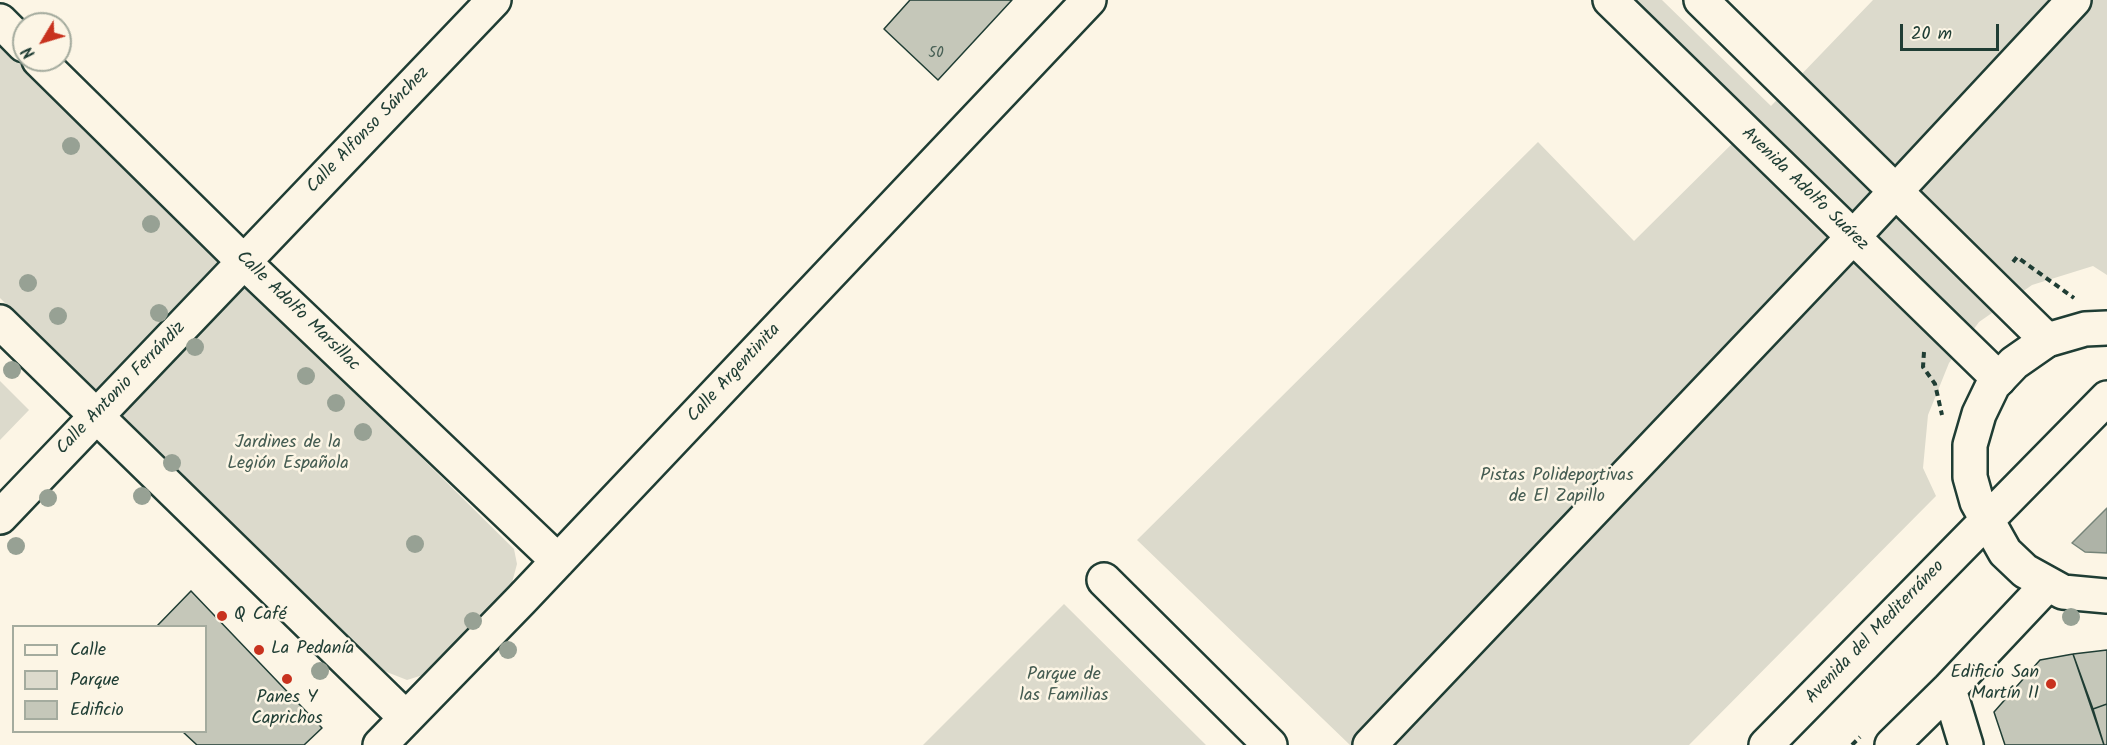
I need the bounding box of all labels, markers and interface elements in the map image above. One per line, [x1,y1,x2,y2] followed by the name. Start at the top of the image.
[12,12,72,72] north arrow
[1903,12,2002,50] scale bar
[1911,20,1952,49] text: 20 m
[16,40,42,64] text: N
[928,45,944,63] house number: 50
[303,63,435,199] street label: Calle Alfonso Sánchez
[1736,124,1872,256] street label: Avenida Adolfo Suárez
[231,247,363,377] street label: Calle Adolfo Marsillac
[53,318,191,460] street label: Calle Antonio Ferrándiz
[684,320,786,428] street label: Calle Argentinita
[227,433,349,476] park label: Jardines de la Legión Española
[1480,466,1634,508] park label: Pistas Polideportivas de El Zapillo
[1802,557,1950,709] street label: Avenida del Mediterráneo
[234,605,287,627] place label: Q Café
[215,609,229,623] marker: Q Café
[12,625,207,733] legend
[70,636,106,665] text: Calle
[271,639,354,661] place label: La Pedanía
[252,643,266,657] marker: La Pedanía
[1950,663,2039,706] place label: Edificio San Martín II
[1019,665,1109,708] park label: Parque de las Familias
[70,666,119,695] text: Parque
[280,672,294,686] marker: Panes Y Caprichos
[2044,677,2058,691] marker: Edificio San Martín II
[251,688,323,730] place label: Panes Y Caprichos
[70,696,124,725] text: Edificio

